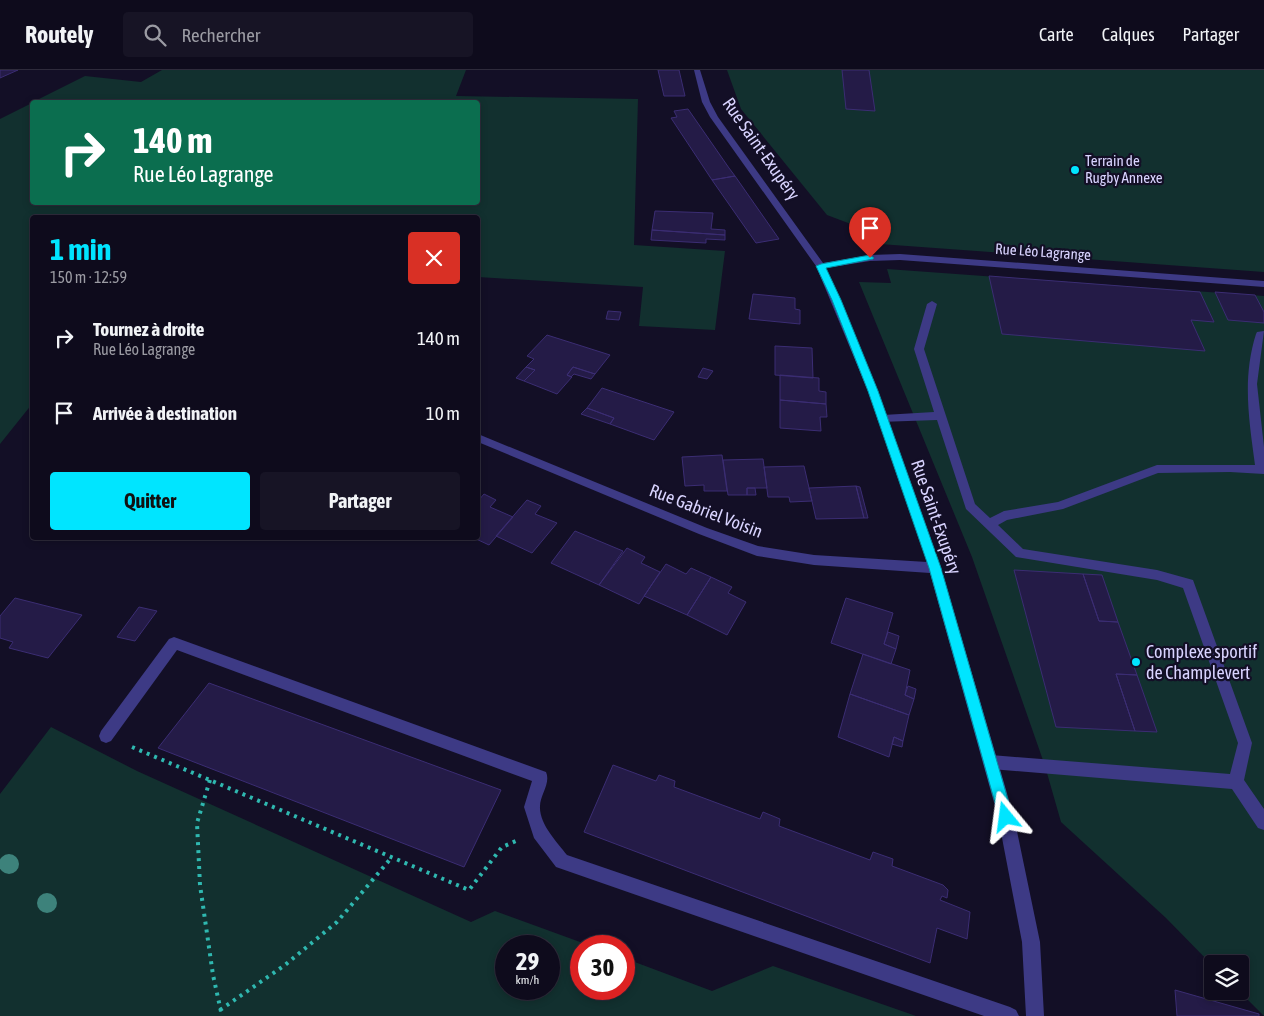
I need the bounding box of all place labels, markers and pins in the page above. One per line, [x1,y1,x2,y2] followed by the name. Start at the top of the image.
[1085,152,1163,186] place label: Terrain de Rugby Annexe
[1069,164,1081,176] marker: Terrain de Rugby Annexe
[849,207,891,258] pin
[1146,641,1257,683] place label: Complexe sportif de Champlevert
[1130,656,1142,668] marker: Complexe sportif de Champlevert

